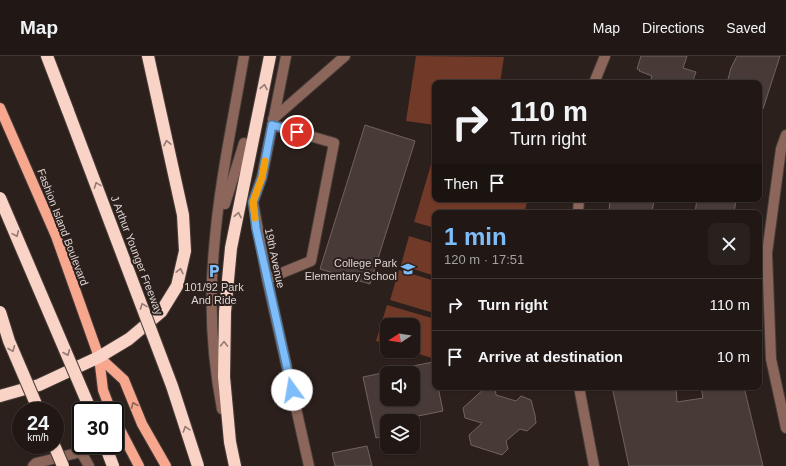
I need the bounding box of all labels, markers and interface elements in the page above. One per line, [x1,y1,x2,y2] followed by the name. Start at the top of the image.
[20,17,58,38] text: Map
[593,20,620,36] text: Map
[642,20,704,36] text: Directions
[726,20,766,36] text: Saved
[259,84,267,91] one-way arrow
[444,96,496,148] icon: right
[510,96,588,127] text: 110 m
[280,115,314,149] pin
[286,121,308,143] icon: arrive
[510,129,586,149] text: Turn right
[164,140,172,147] one-way arrow
[35,167,91,287] street label: Fashion Island Boulevard
[486,172,508,194] icon: arrive
[444,175,478,192] text: Then
[93,181,101,188] one-way arrow
[109,194,165,317] street label: J Arthur Younger Freeway
[233,212,241,218] one-way arrow
[444,223,507,250] text: 1 min
[708,223,750,265] button: close
[263,227,287,289] street label: 19th Avenue
[11,230,19,237] one-way arrow
[444,252,524,267] text: 120 m · 17:51
[305,257,397,282] place label: College Park Elementary School
[400,261,416,277] school or university icon: College Park Elementary School
[206,263,222,279] parking icon: 101/92 Park And Ride
[176,268,184,274] one-way arrow
[184,281,244,306] place label: 101/92 Park And Ride
[444,294,466,316] icon: right
[478,296,548,313] text: Turn right
[709,296,750,313] text: 110 m
[139,303,147,310] one-way arrow
[380,318,420,358] north arrow
[380,318,420,454] map controls
[220,341,228,347] one-way arrow
[8,346,16,353] one-way arrow
[444,346,466,368] icon: arrive
[478,348,623,365] text: Arrive at destination
[717,348,750,365] text: 10 m
[62,350,70,357] one-way arrow
[380,366,420,406] button: sound
[271,369,313,411] position arrow
[72,402,124,454] speed limit sign: 30
[131,402,139,409] one-way arrow
[27,412,49,434] text: 24
[380,414,420,454] button: layers
[182,426,190,433] one-way arrow
[27,432,49,443] text: km/h

